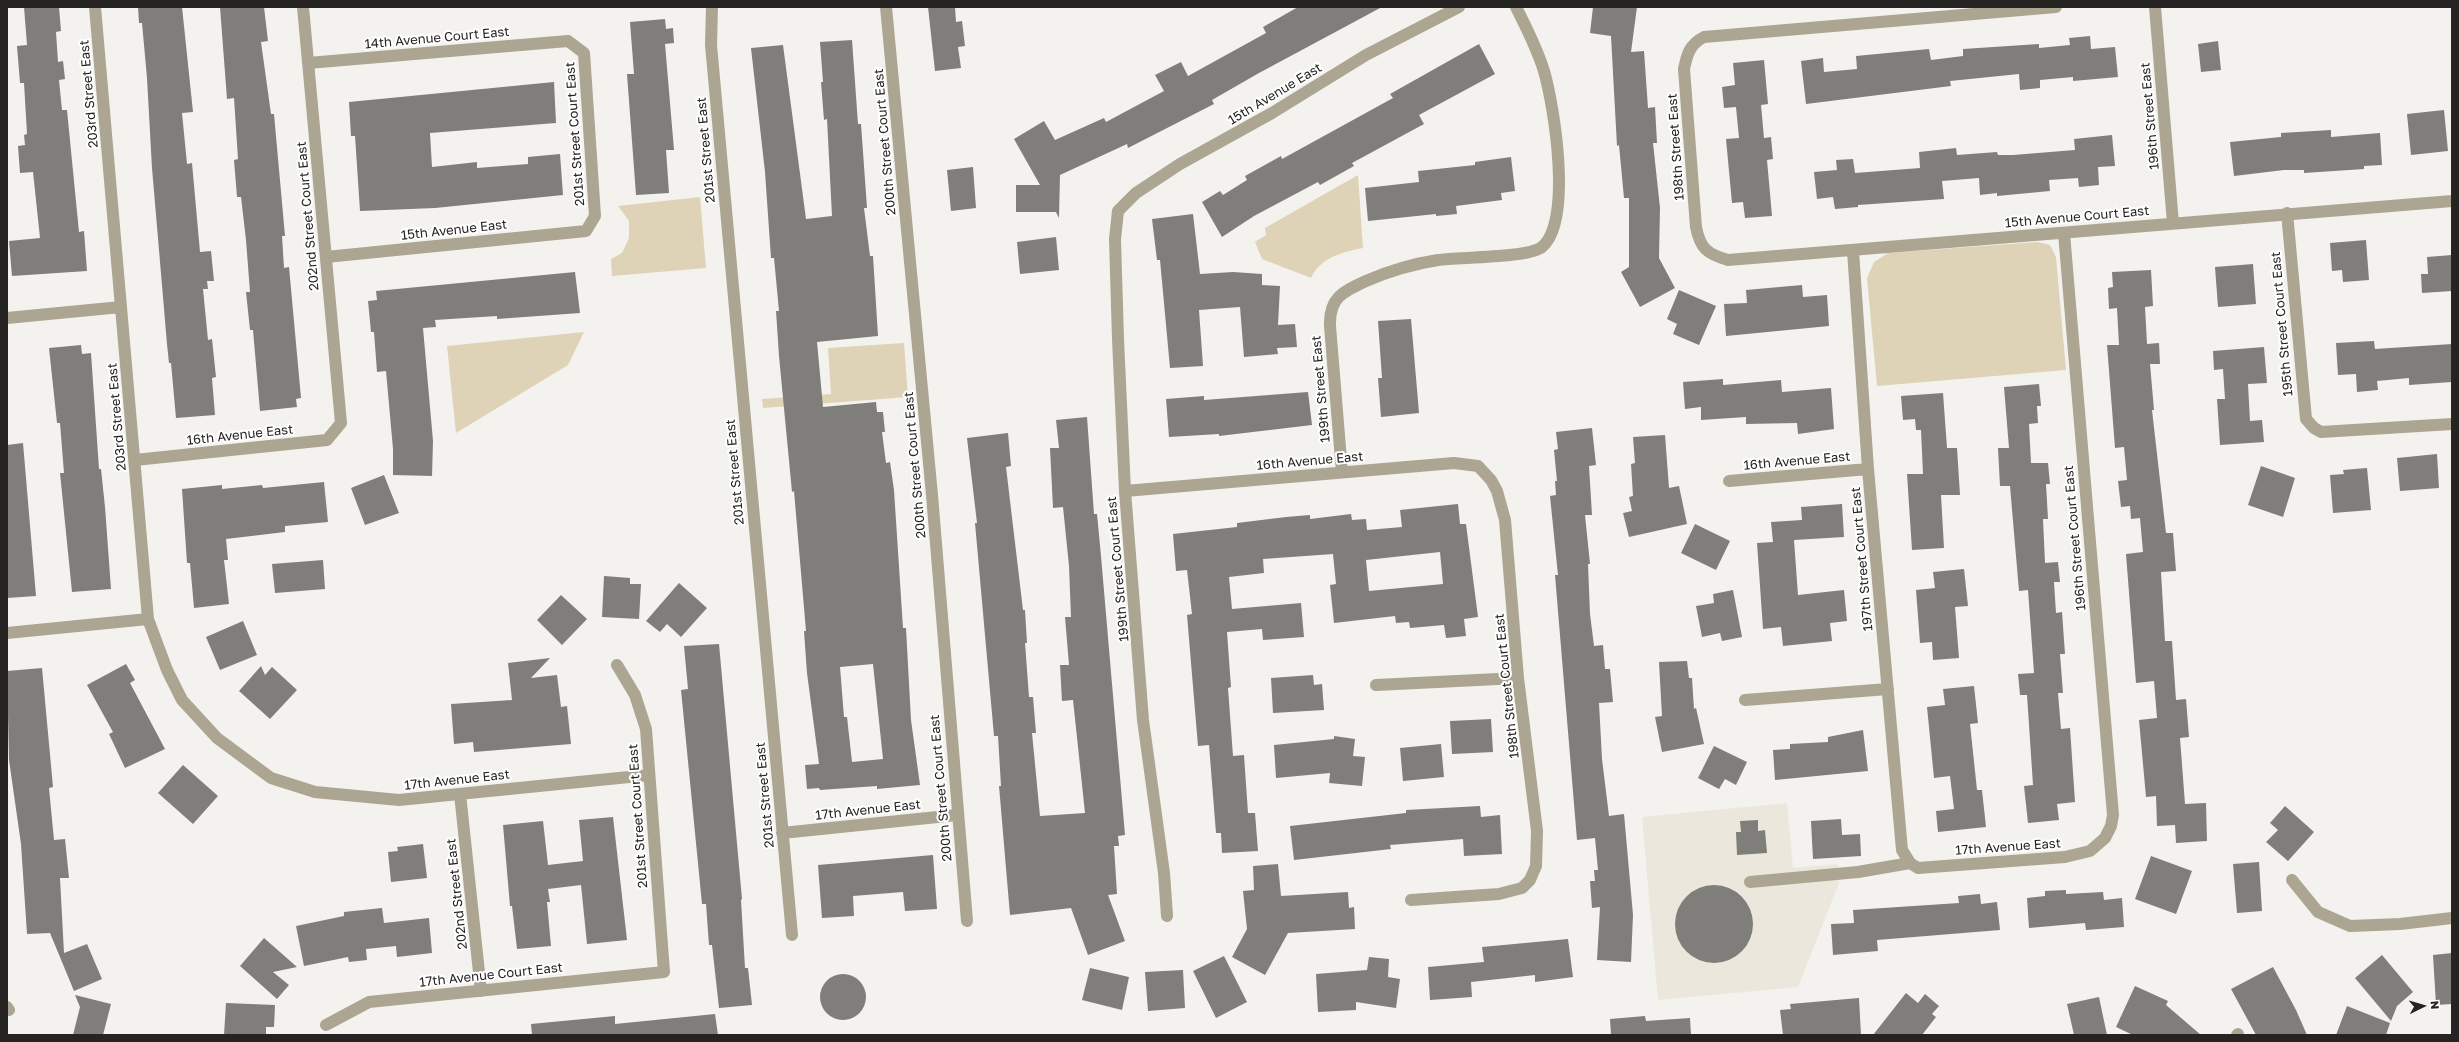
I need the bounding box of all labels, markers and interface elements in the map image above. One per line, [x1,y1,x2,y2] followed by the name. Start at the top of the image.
[364,24,510,52] street label: 14th Avenue Court East
[77,39,101,149] street label: 203rd Street East
[1225,60,1325,128] street label: 15th Avenue East
[562,61,588,207] street label: 201st Street Court East
[2138,62,2162,170] street label: 196th Street East
[871,68,899,216] street label: 200th Street Court East
[1664,93,1688,201] street label: 198th Street East
[694,96,718,204] street label: 201st Street East
[294,141,322,291] street label: 202nd Street Court East
[2004,203,2150,231] street label: 15th Avenue Court East
[400,217,508,243] street label: 15th Avenue East
[2268,251,2296,397] street label: 195th Street Court East
[1309,335,1333,443] street label: 199th Street East
[105,362,129,472] street label: 203rd Street East
[901,391,929,539] street label: 200th Street Court East
[723,418,747,526] street label: 201st Street East
[186,422,294,448] street label: 16th Avenue East
[1256,449,1364,473] street label: 16th Avenue East
[1743,449,1851,473] street label: 16th Avenue East
[2061,465,2089,611] street label: 196th Street Court East
[1848,486,1876,632] street label: 197th Street Court East
[1104,496,1132,642] street label: 199th Street Court East
[1492,613,1522,759] street label: 198th Street Court East
[927,714,955,862] street label: 200th Street Court East
[753,741,777,849] street label: 201st Street East
[625,743,651,889] street label: 201st Street Court East
[403,767,511,793] street label: 17th Avenue East
[814,797,922,823] street label: 17th Avenue East
[1955,836,2061,858] street label: 17th Avenue East
[443,838,471,950] street label: 202nd Street East
[418,960,564,990] street label: 17th Avenue Court East
[2403,986,2443,1026] north arrow
[2429,1000,2442,1010] text: N

